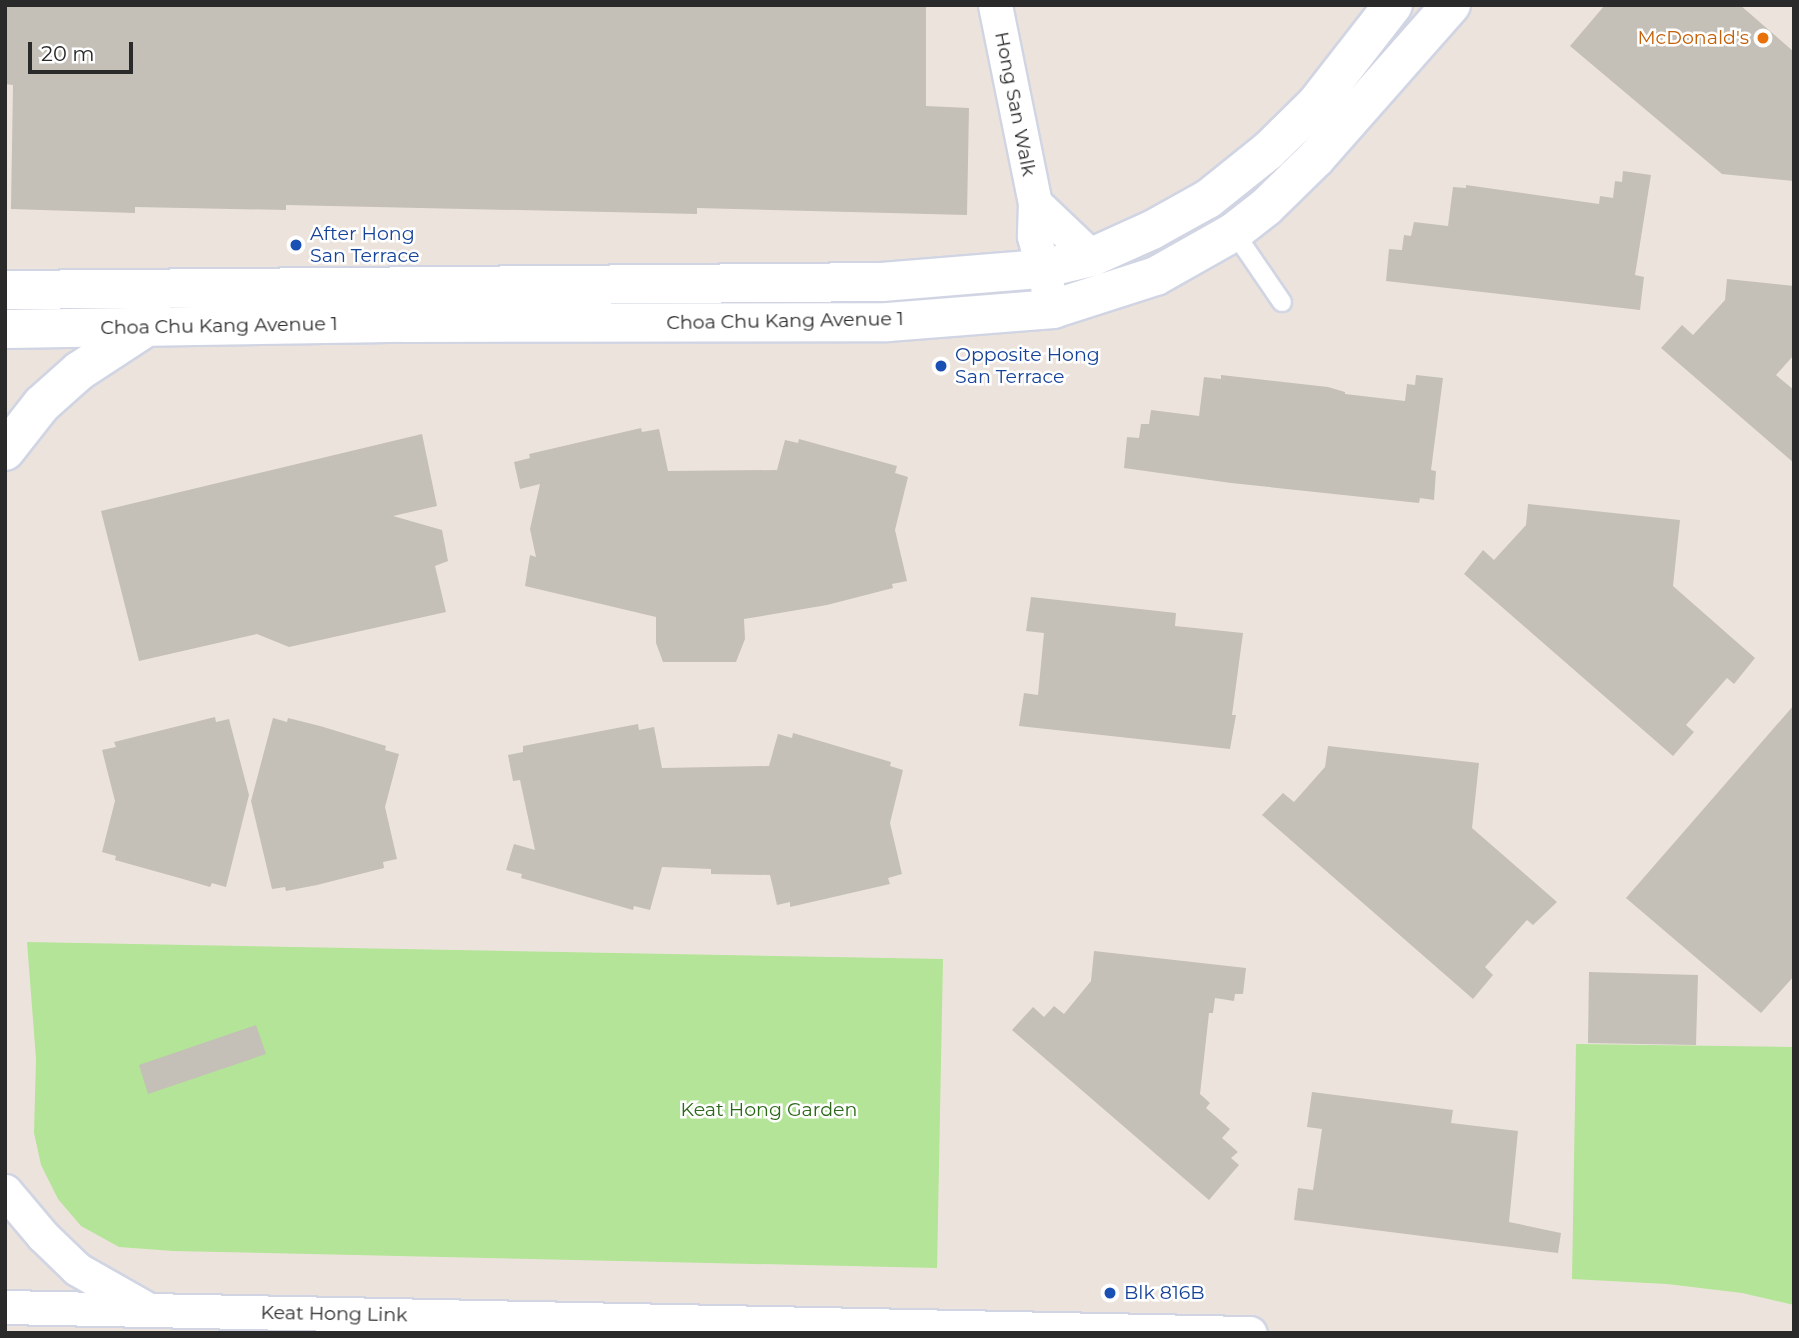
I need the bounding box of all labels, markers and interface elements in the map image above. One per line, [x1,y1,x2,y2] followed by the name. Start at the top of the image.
[1637,27,1749,49] place label: McDonald's
[32,28,136,72] scale bar
[990,30,1040,178] street label: Hong San Walk
[1755,30,1771,46] marker: McDonald's
[41,41,95,66] text: 20 m
[310,223,420,267] place label: After Hong San Terrace
[288,237,304,253] marker: After Hong San Terrace
[666,308,904,334] street label: Choa Chu Kang Avenue 1
[100,313,338,339] street label: Choa Chu Kang Avenue 1
[955,344,1100,388] place label: Opposite Hong San Terrace
[933,358,949,374] marker: Opposite Hong San Terrace
[681,1099,857,1121] park label: Keat Hong Garden
[1124,1282,1205,1304] place label: Blk 816B
[1102,1285,1118,1301] marker: Blk 816B
[260,1301,408,1327] street label: Keat Hong Link

